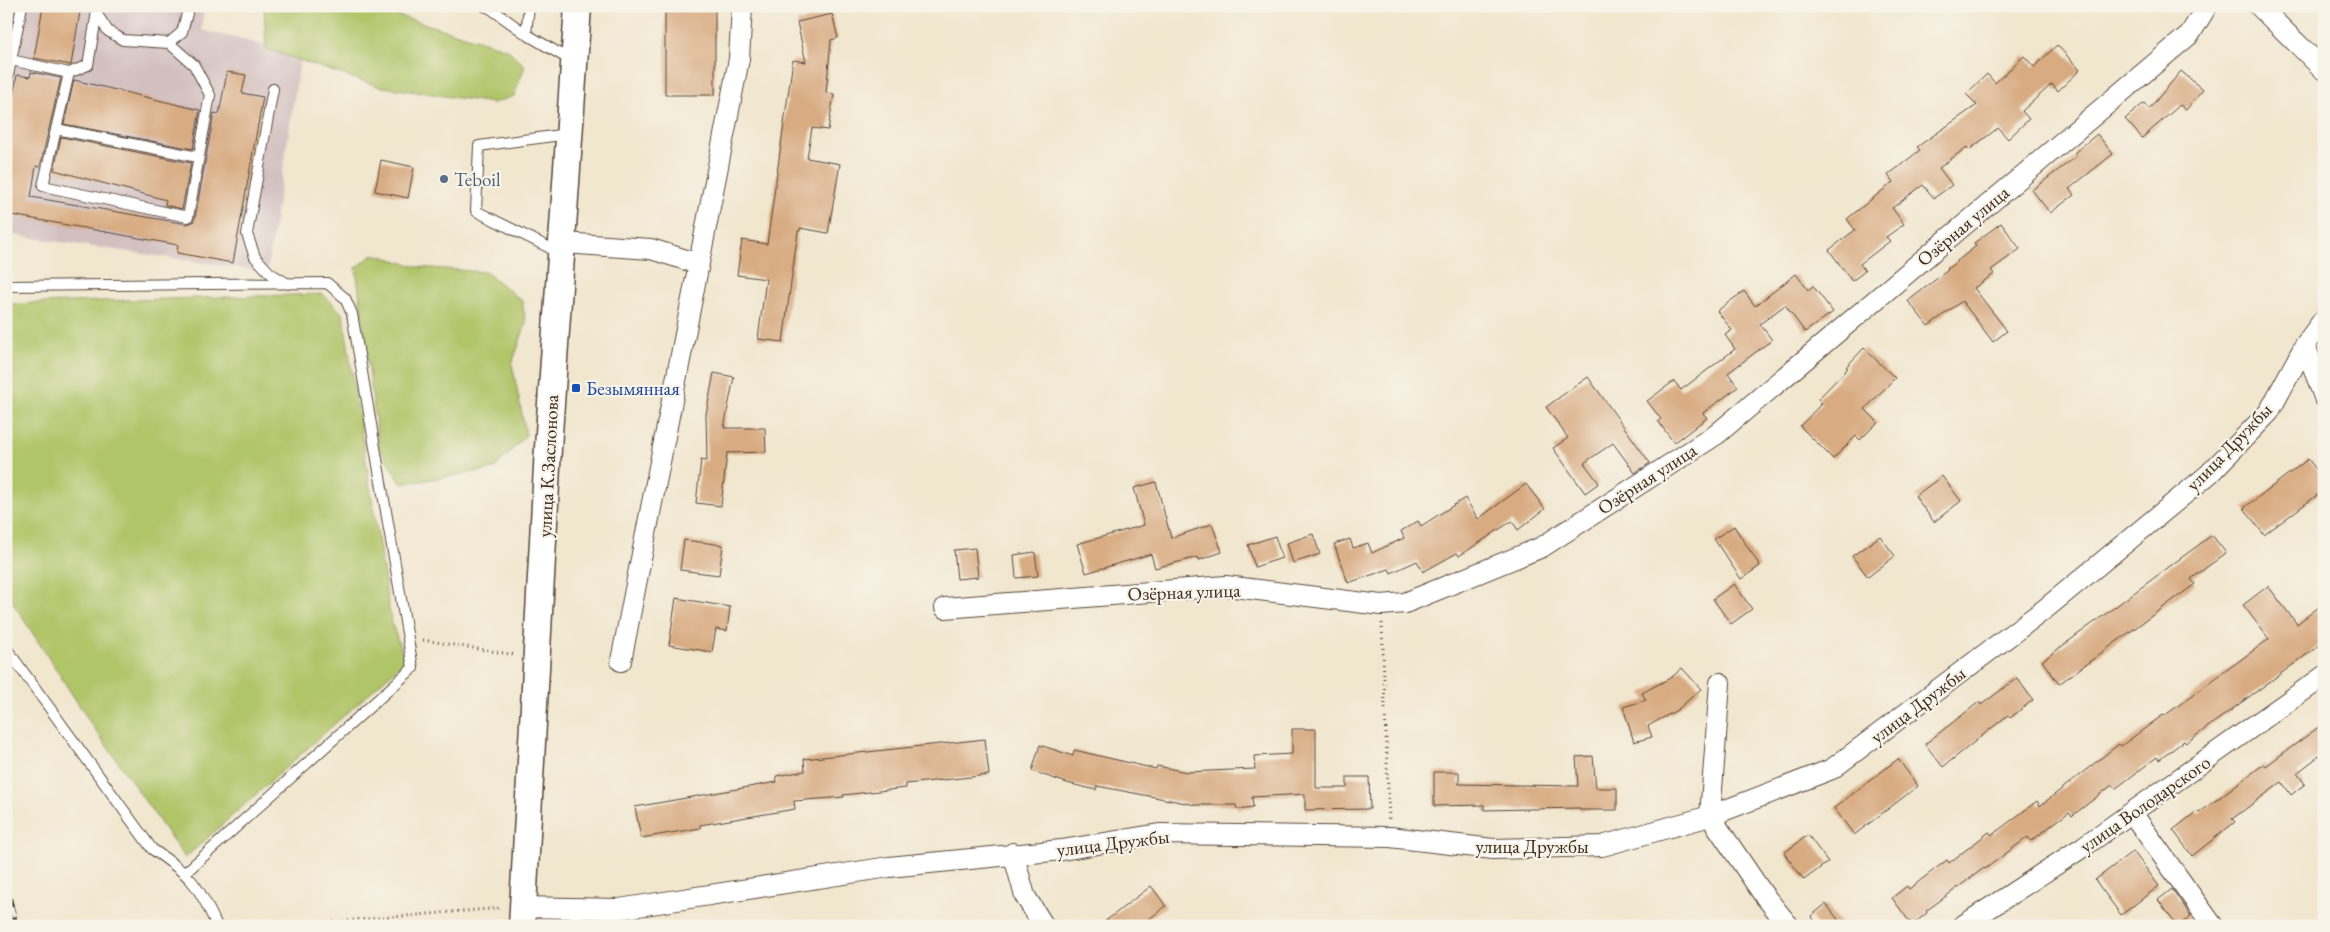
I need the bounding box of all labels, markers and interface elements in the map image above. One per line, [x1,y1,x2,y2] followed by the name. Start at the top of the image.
[454,167,501,192] place label: Teboil
[438,173,450,185] marker: Teboil
[1912,180,2015,272] street label: Озёрная улица
[586,376,680,401] place label: Безымянная
[570,382,582,394] marker: Безымянная
[532,393,564,538] street label: улица К.Заслонова
[2181,397,2278,496] street label: улица Дружбы
[1593,437,1702,520] street label: Озёрная улица
[1127,578,1241,606] street label: Озёрная улица
[1865,661,1971,749] street label: улица Дружбы
[2075,750,2215,858] street label: улица Володарского
[1055,824,1171,862] street label: улица Дружбы
[1475,834,1589,859] street label: улица Дружбы

